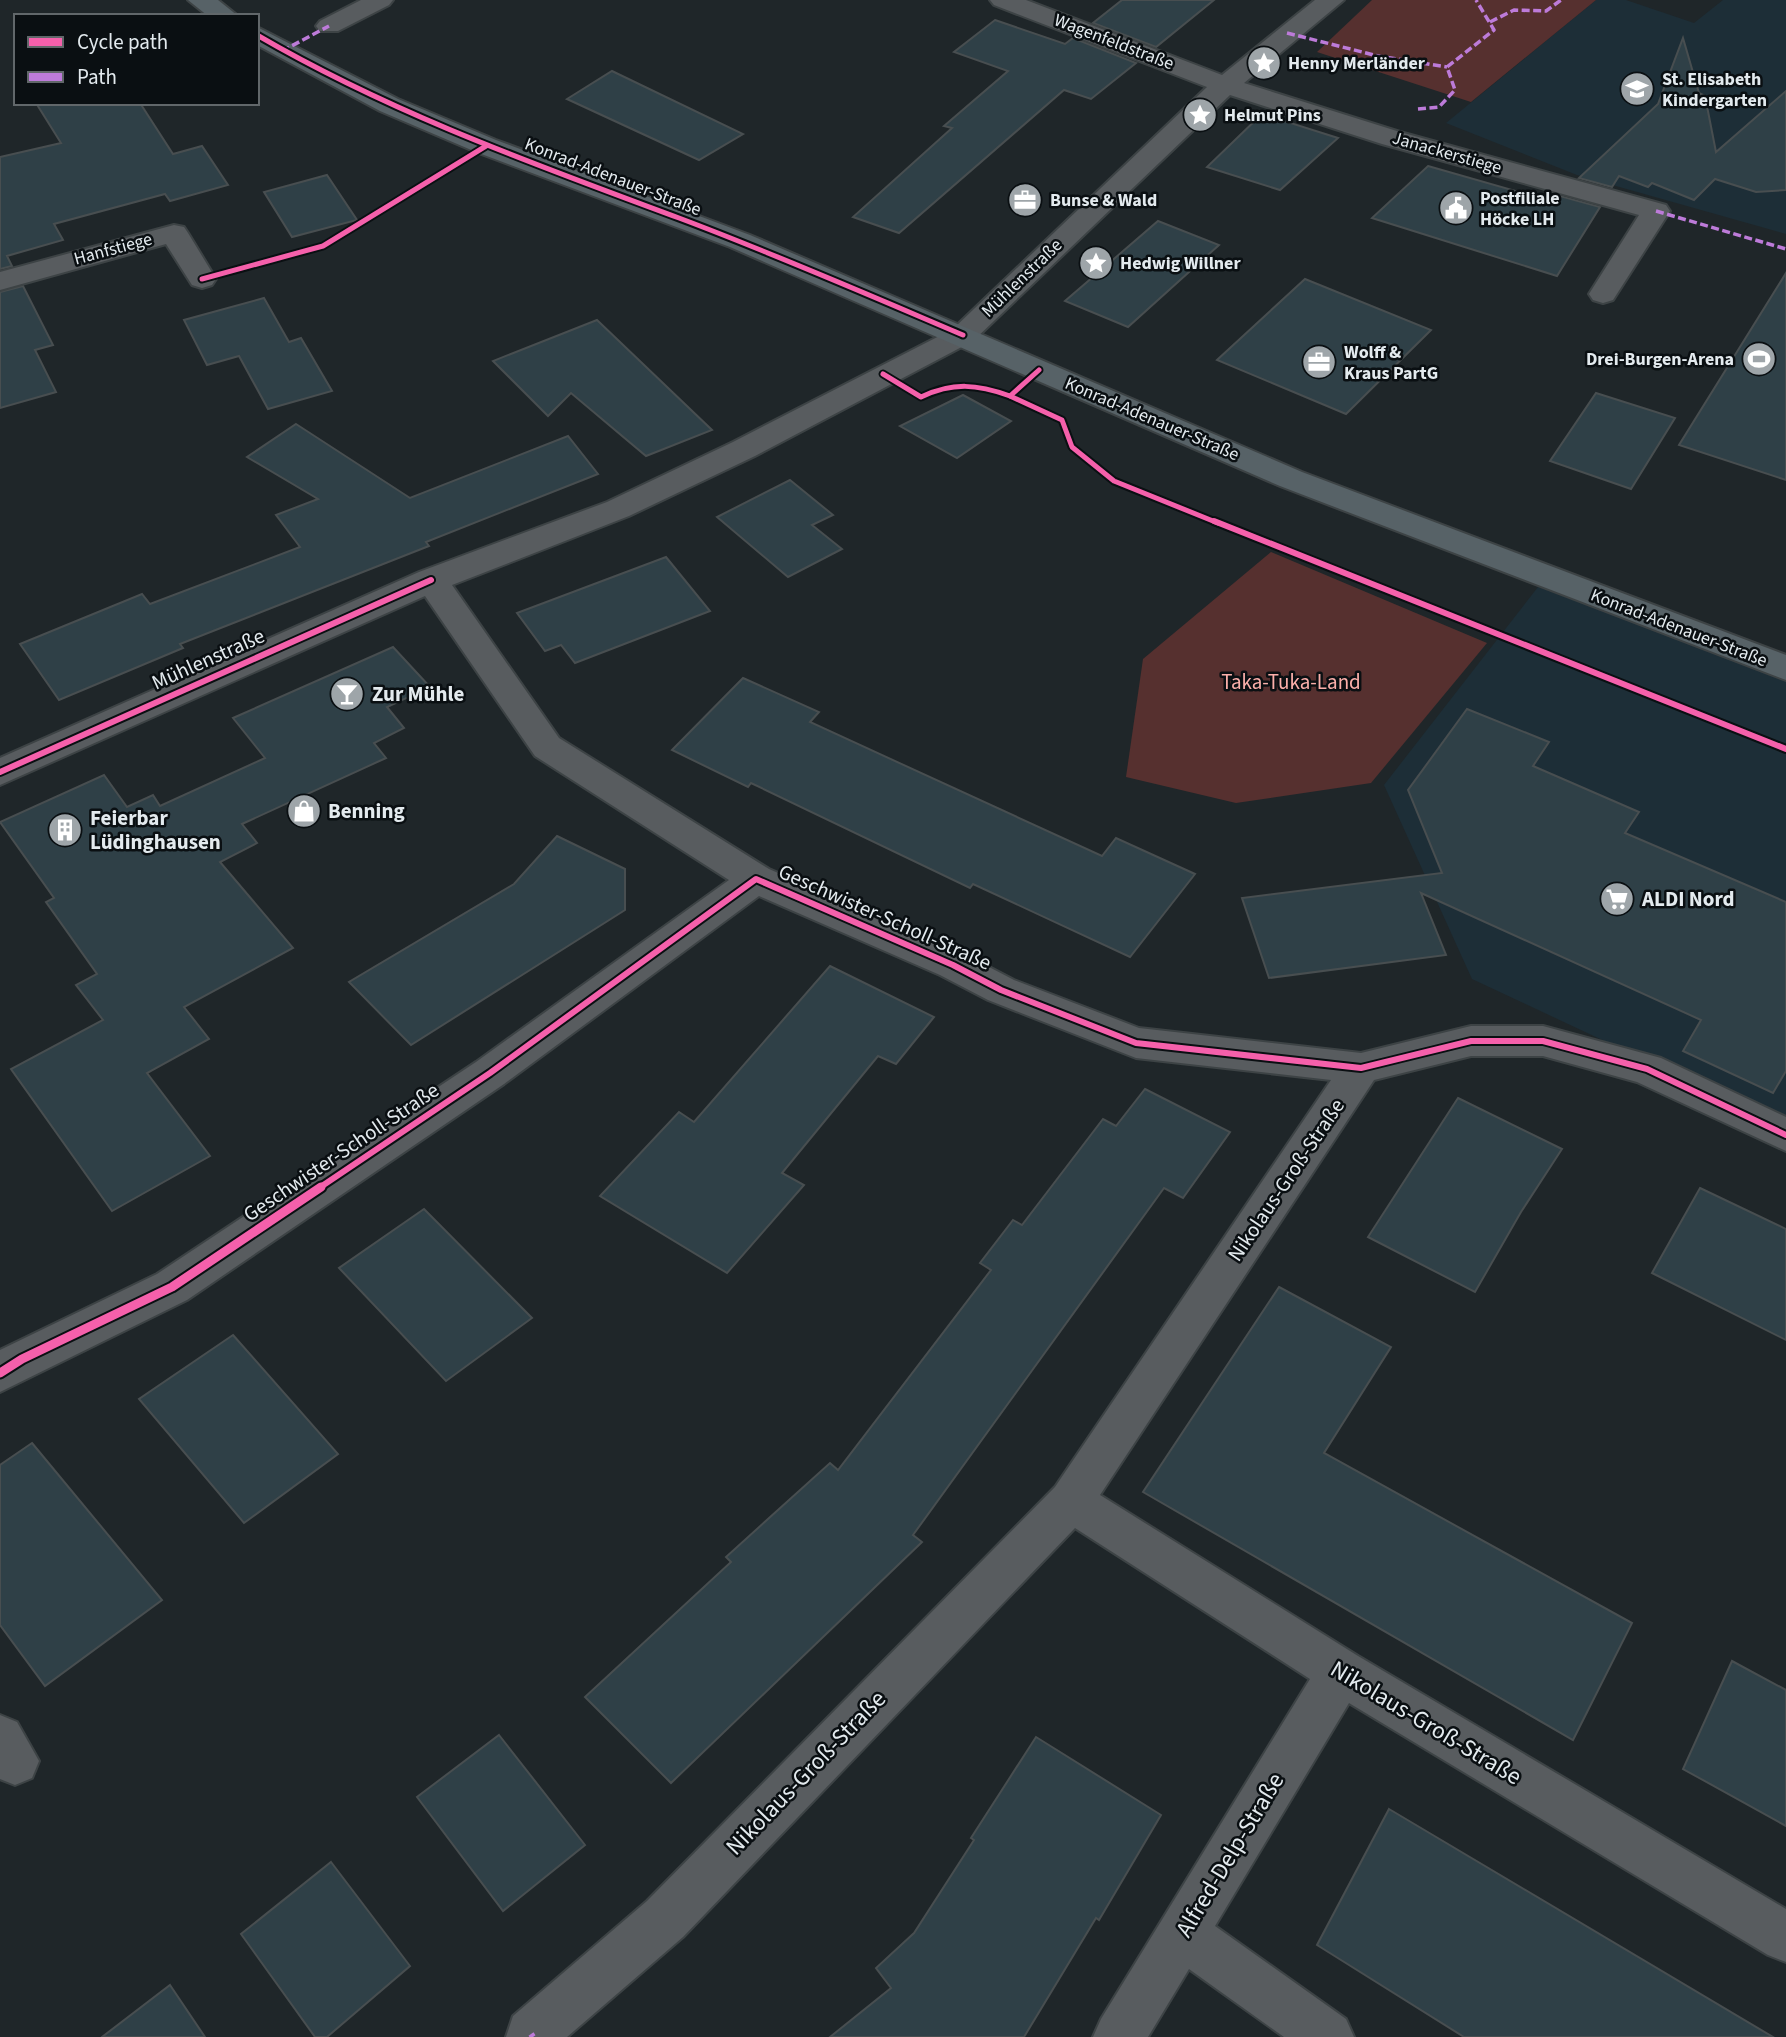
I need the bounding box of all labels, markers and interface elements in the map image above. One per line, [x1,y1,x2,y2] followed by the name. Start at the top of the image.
[1050,8,1178,76] street label: Wagenfeldstraße
[14,14,259,105] legend
[77,27,168,57] text: Cycle path
[1245,44,1283,82] place icon: Henny Merländer
[1288,51,1426,76] place label: Henny Merländer
[77,62,117,92] text: Path
[1662,67,1767,113] place label: St. Elisabeth Kindergarten
[1618,70,1656,108] school or university icon: St. Elisabeth Kindergarten
[1181,96,1219,134] place icon: Helmut Pins
[1224,103,1321,128] place label: Helmut Pins
[1389,125,1505,181] street label: Janackerstiege
[521,132,705,222] street label: Konrad-Adenauer-Straße
[1006,181,1044,219] office icon: Bunse & Wald
[1480,186,1560,232] place label: Postfiliale Höcke LH
[1050,188,1157,213] place label: Bunse & Wald
[1437,189,1475,227] public building icon: Postfiliale Höcke LH
[71,227,155,271] street label: Hanfstiege
[976,233,1068,323] street label: Mühlenstraße
[1077,244,1115,282] place icon: Hedwig Willner
[1120,251,1241,276] place label: Hedwig Willner
[1344,340,1438,386] place label: Wolff & Kraus PartG
[1740,340,1778,378] sports icon: Drei-Burgen-Arena
[1300,343,1338,381] office icon: Wolff & Kraus PartG
[1586,347,1734,372] place label: Drei-Burgen-Arena
[1061,371,1243,467] street label: Konrad-Adenauer-Straße
[1587,583,1771,673] street label: Konrad-Adenauer-Straße
[147,621,269,697] street label: Mühlenstraße
[1221,667,1361,697] park label: Taka-Tuka-Land
[328,675,366,713] bar icon: Zur Mühle
[372,679,464,709] place label: Zur Mühle
[285,792,323,830] shop icon: Benning
[328,796,405,826] place label: Benning
[90,803,221,857] place label: Feierbar Lüdinghausen
[46,811,84,849] building icon: Feierbar Lüdinghausen
[774,856,996,978] street label: Geschwister-Scholl-Straße
[1598,880,1636,918] supermarket icon: ALDI Nord
[1641,884,1735,914] place label: ALDI Nord
[237,1075,445,1229] street label: Geschwister-Scholl-Straße
[1220,1093,1352,1267] street label: Nikolaus-Groß-Straße
[1324,1652,1528,1794] street label: Nikolaus-Groß-Straße
[718,1683,894,1863] street label: Nikolaus-Groß-Straße
[1167,1766,1293,1944] street label: Alfred-Delp-Straße

